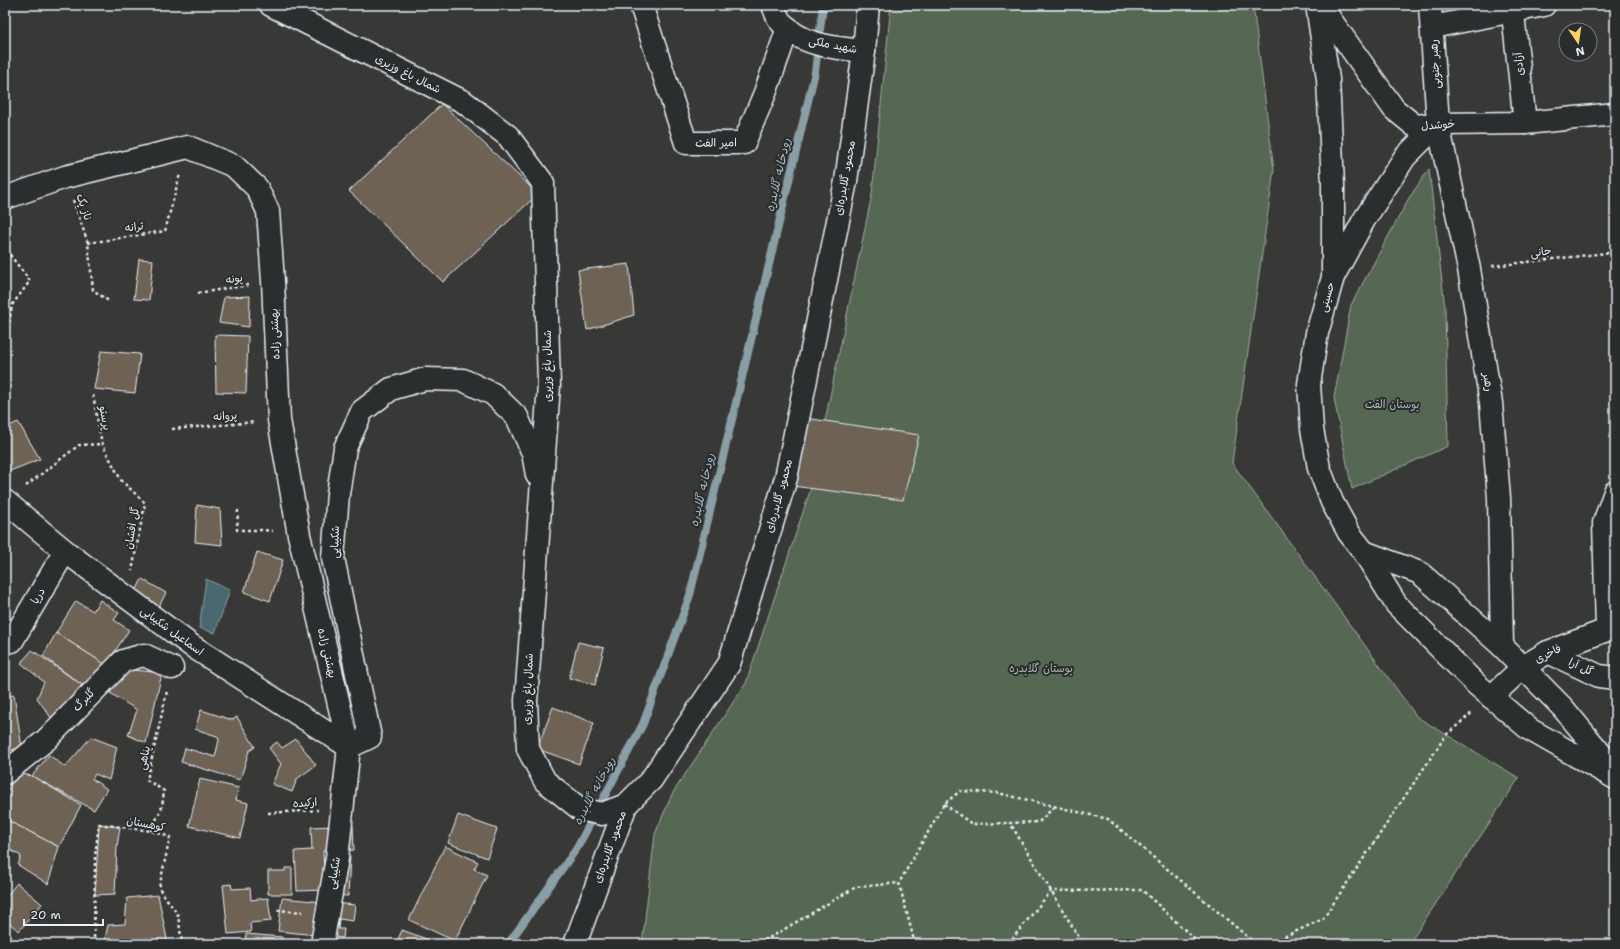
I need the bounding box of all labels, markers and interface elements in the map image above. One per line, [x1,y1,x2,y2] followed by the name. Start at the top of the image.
[1558,22,1598,62] north arrow
[808,33,858,57] street label: شهید ملکی
[1426,39,1444,89] street label: رهبر جنوبی
[1574,43,1586,60] text: N
[1510,50,1528,76] street label: آزادی
[372,51,443,98] street label: شمال باغ وزیری
[1421,116,1455,134] street label: خوشدل
[695,135,737,151] street label: امیر الفت
[762,136,794,213] water label: رودخانه گلابدره
[831,139,859,217] street label: محمود گلابدره‌ای
[73,192,95,222] street label: ناز یک
[123,218,145,236] street label: ترانه
[1529,243,1553,261] street label: جانی
[224,270,244,288] street label: پونه
[1316,280,1338,314] street label: حسینی
[267,308,283,360] street label: بهشتی زاده
[540,330,556,402] street label: شمال باغ وزیری
[1479,371,1497,392] street label: رهبر
[1365,397,1419,412] park label: بوستان الفت
[95,403,115,432] street label: پرستو
[212,407,238,425] street label: پروانه
[686,451,718,528] water label: رودخانه گلابدره
[762,457,796,535] street label: محمود گلابدره‌ای
[121,505,143,550] street label: گل افشان
[327,525,343,559] street label: شکیبایی
[27,585,49,607] street label: دریا
[137,603,207,659] street label: اسماعیل شکیبایی
[314,626,340,680] street label: بهشتی زاده
[1532,641,1564,667] street label: فاخری
[519,653,538,725] street label: شمال باغ وزیری
[1566,655,1596,679] street label: گل آرا
[1009,661,1073,676] park label: بوستان گلابدره
[69,685,99,715] street label: گلبرگ
[134,745,154,771] street label: پناهی
[569,754,619,828] water label: رودخانه گلابدره
[292,795,318,811] street label: ارکیده
[590,809,630,885] street label: محمود گلابدره‌ای
[125,813,167,835] street label: کوهستان
[324,855,344,891] street label: شکیبایی
[24,901,103,927] scale bar
[30,907,61,923] text: 20 m

